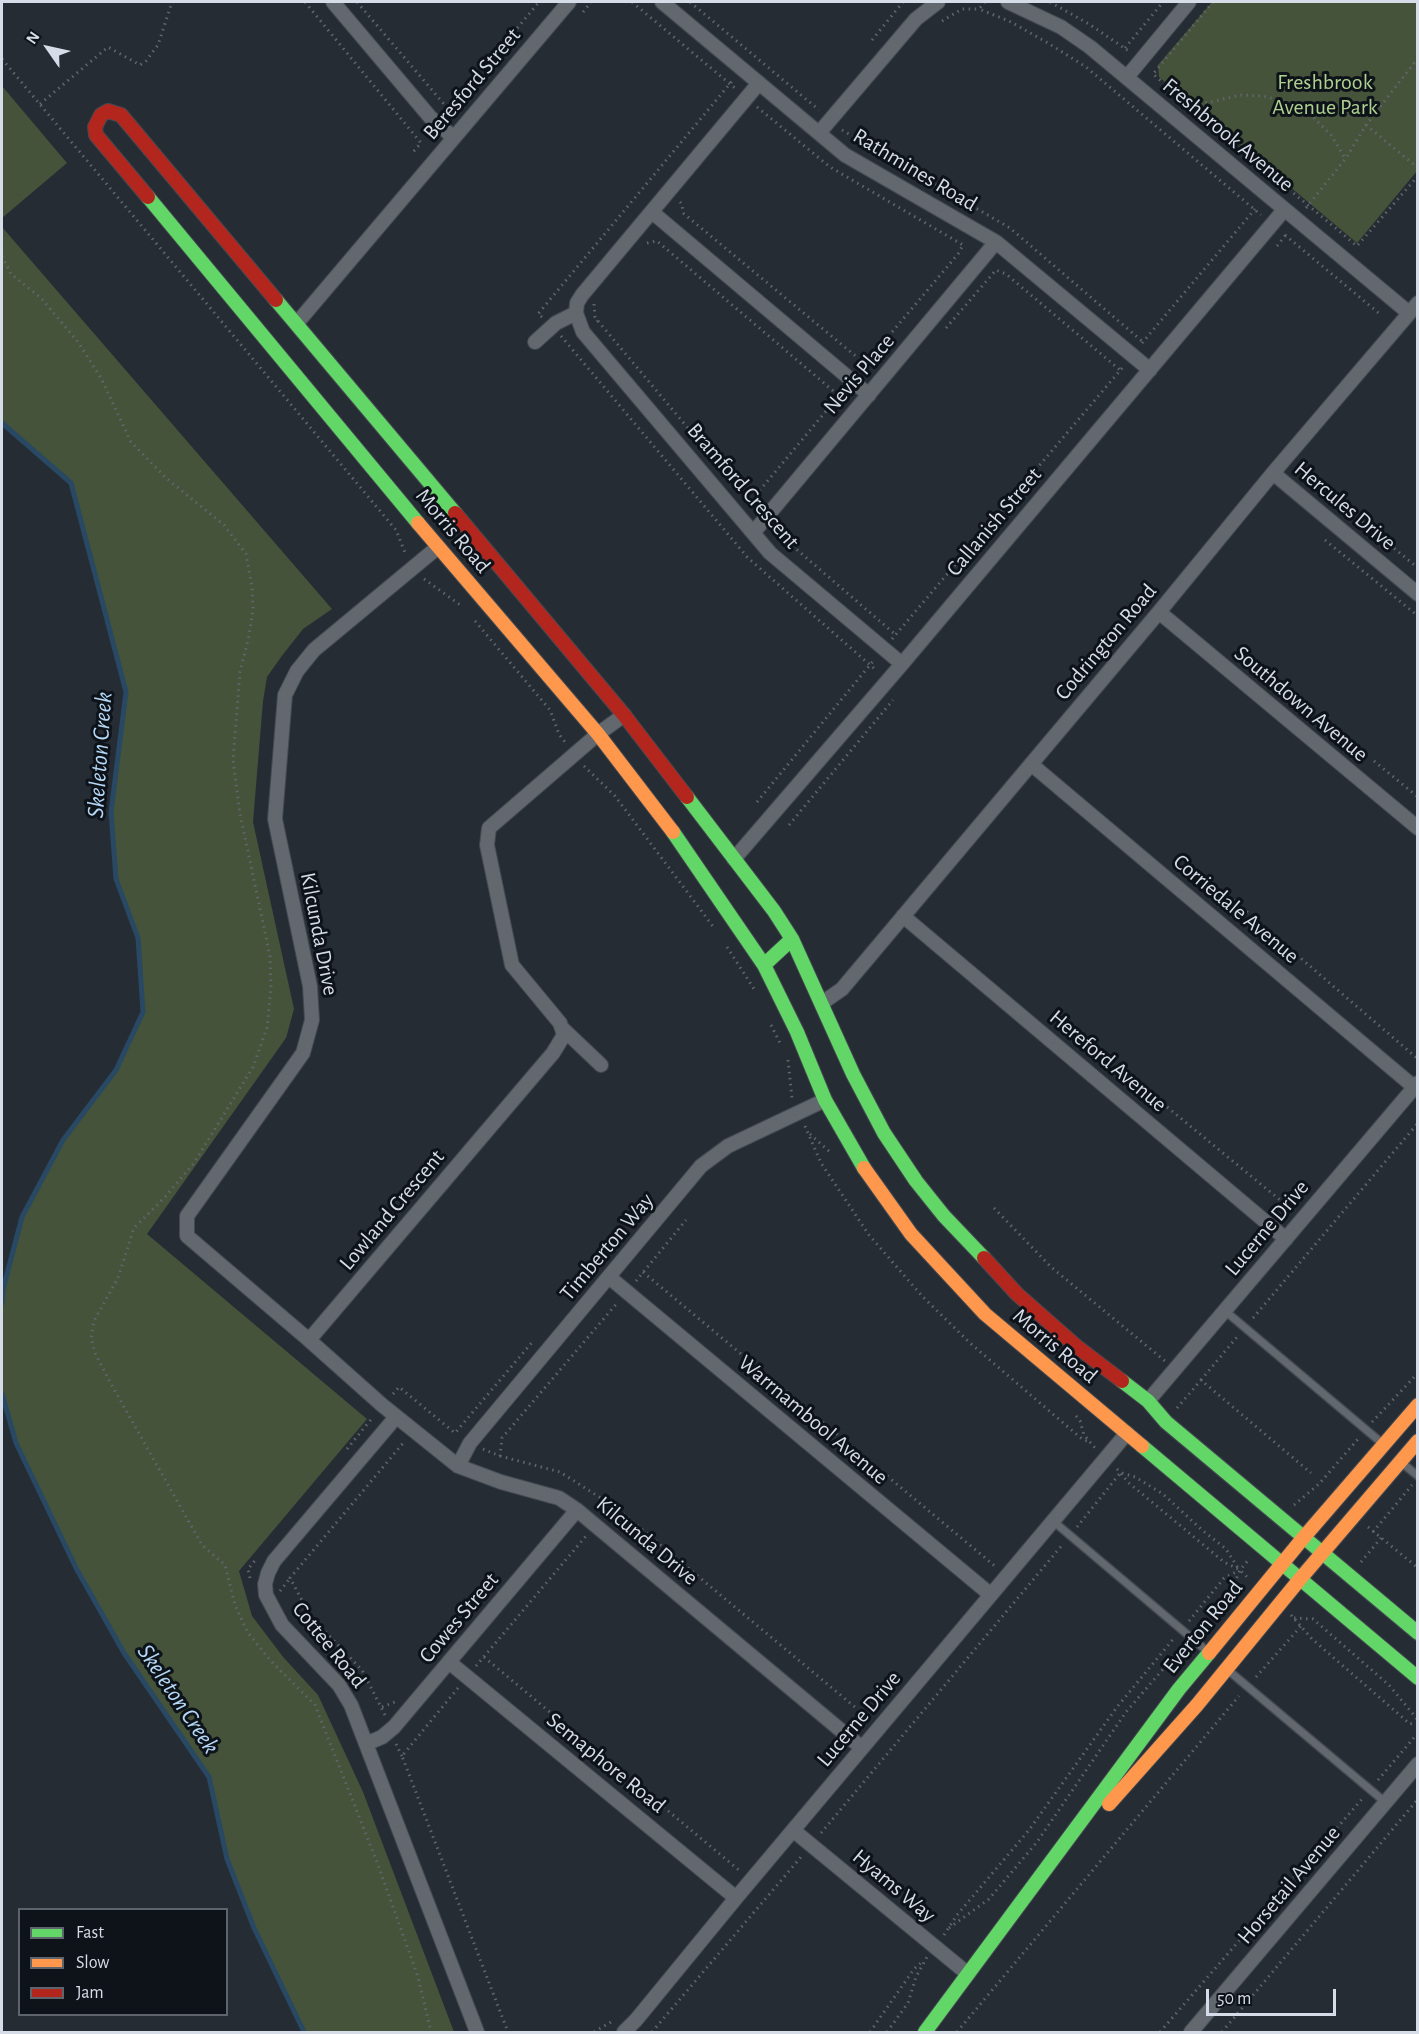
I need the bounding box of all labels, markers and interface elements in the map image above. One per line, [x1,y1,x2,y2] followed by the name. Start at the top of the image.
[18,18,78,78] north arrow
[418,23,526,145] street label: Beresford Street
[23,29,43,47] text: N
[1272,69,1378,120] park label: Freshbrook Avenue Park
[1157,72,1299,198] street label: Freshbrook Avenue
[848,123,982,217] street label: Rathmines Road
[818,328,900,420] street label: Nevis Place
[681,418,805,554] street label: Bramford Crescent
[1289,456,1401,556] street label: Hercules Drive
[941,462,1047,582] street label: Callanish Street
[410,483,496,579] street label: Morris Road
[1050,578,1162,706] street label: Codrington Road
[1229,640,1373,768] street label: Southdown Avenue
[81,691,119,819] water label: Skeleton Creek
[1168,849,1304,969] street label: Corriedale Avenue
[294,870,344,998] street label: Kilcunda Drive
[1044,1004,1172,1118] street label: Hereford Avenue
[334,1144,450,1276] street label: Lowland Crescent
[1219,1175,1315,1281] street label: Lucerne Drive
[554,1188,660,1306] street label: Timberton Way
[1007,1303,1103,1389] street label: Morris Road
[733,1350,893,1490] street label: Warrnambool Avenue
[591,1491,703,1591] street label: Kilcunda Drive
[414,1567,504,1669] street label: Cowes Street
[1157,1575,1249,1679] street label: Everton Road
[286,1597,372,1693] street label: Cottee Road
[131,1639,225,1759] water label: Skeleton Creek
[811,1666,907,1772] street label: Lucerne Drive
[541,1707,671,1819] street label: Semaphore Road
[1232,1820,1346,1950] street label: Horsetail Avenue
[847,1844,941,1928] street label: Hyams Way
[18,1908,228,2016] legend
[76,1924,104,1942] text: Fast
[76,1954,109,1972] text: Slow
[1209,1977,1340,2015] scale bar
[76,1984,104,2002] text: Jam
[1217,1990,1251,2008] text: 50 m

